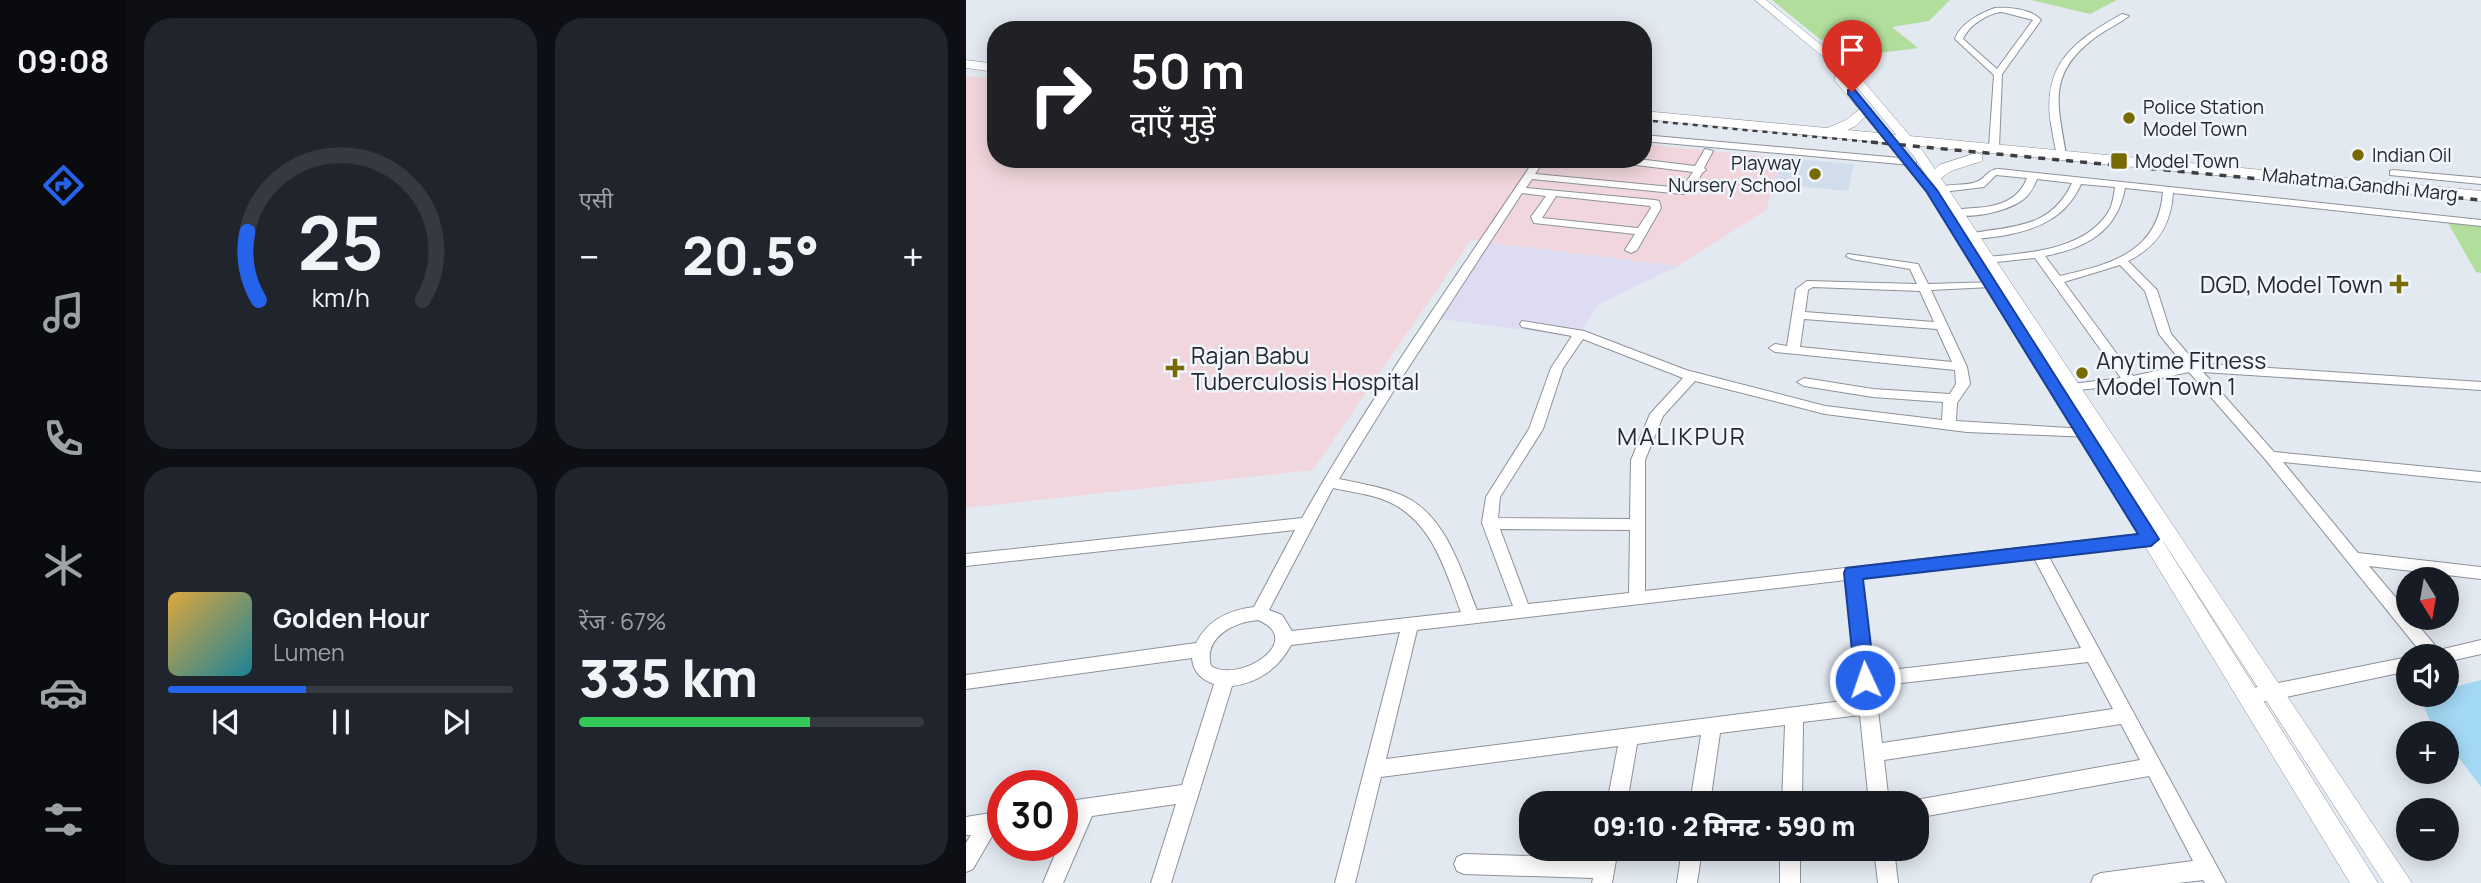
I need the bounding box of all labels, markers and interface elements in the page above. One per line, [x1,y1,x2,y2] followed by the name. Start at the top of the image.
[1822,20,1882,92] pin
[1833,31,1871,69] icon: arrive
[1130,37,1245,104] text: 50 m
[17,39,109,83] text: 09:08
[1015,49,1106,140] icon: right
[2143,94,2264,142] place label: Police Station Model Town
[1130,101,1216,145] text: दाएँ मुड़ें
[2121,110,2137,126] marker: Police Station Model Town
[2372,142,2452,168] place label: Indian Oil
[2350,147,2366,163] marker: Indian Oil
[2135,148,2239,174] place label: Model Town
[1668,150,1801,198] place label: Playway Nursery School
[2109,151,2129,171] marker: Model Town
[39,161,88,210] icon: directions
[2261,161,2459,207] street label: Mahatma Gandhi Marg
[1807,166,1823,182] marker: Playway Nursery School
[579,183,613,215] text: एसी
[297,192,384,292] text: 25
[682,220,819,291] text: 20.5°
[579,230,600,282] text: −
[902,230,924,282] text: +
[2200,268,2383,300] place label: DGD, Model Town
[2389,274,2409,294] marker: DGD, Model Town
[311,279,370,314] text: km/h
[39,288,88,337] icon: music
[1191,339,1419,397] place label: Rajan Babu Tuberculosis Hospital
[2096,344,2266,402] place label: Anytime Fitness Model Town 1
[1165,358,1185,378] marker: Rajan Babu Tuberculosis Hospital
[2074,365,2090,381] marker: Anytime Fitness Model Town 1
[39,414,88,463] icon: phone
[1617,419,1747,452] district label: MALIKPUR
[39,541,88,590] icon: climate
[2396,567,2459,630] north arrow
[2396,567,2459,861] map controls
[273,600,430,636] text: Golden Hour
[579,605,666,637] text: रेंज · 67%
[273,636,345,668] text: Lumen
[579,642,758,713] text: 335 km
[1828,643,1902,717] position arrow
[2396,644,2459,707] button: sound
[39,668,88,717] icon: car
[207,703,245,741] icon: previous
[322,703,360,741] icon: pause
[437,703,475,741] icon: next
[2396,721,2459,784] button: +
[987,770,1078,861] speed limit sign: 30
[39,795,88,844] icon: filters
[2396,798,2459,861] button: −
[1593,808,1855,844] text: 09:10 · 2 मिनट · 590 m

